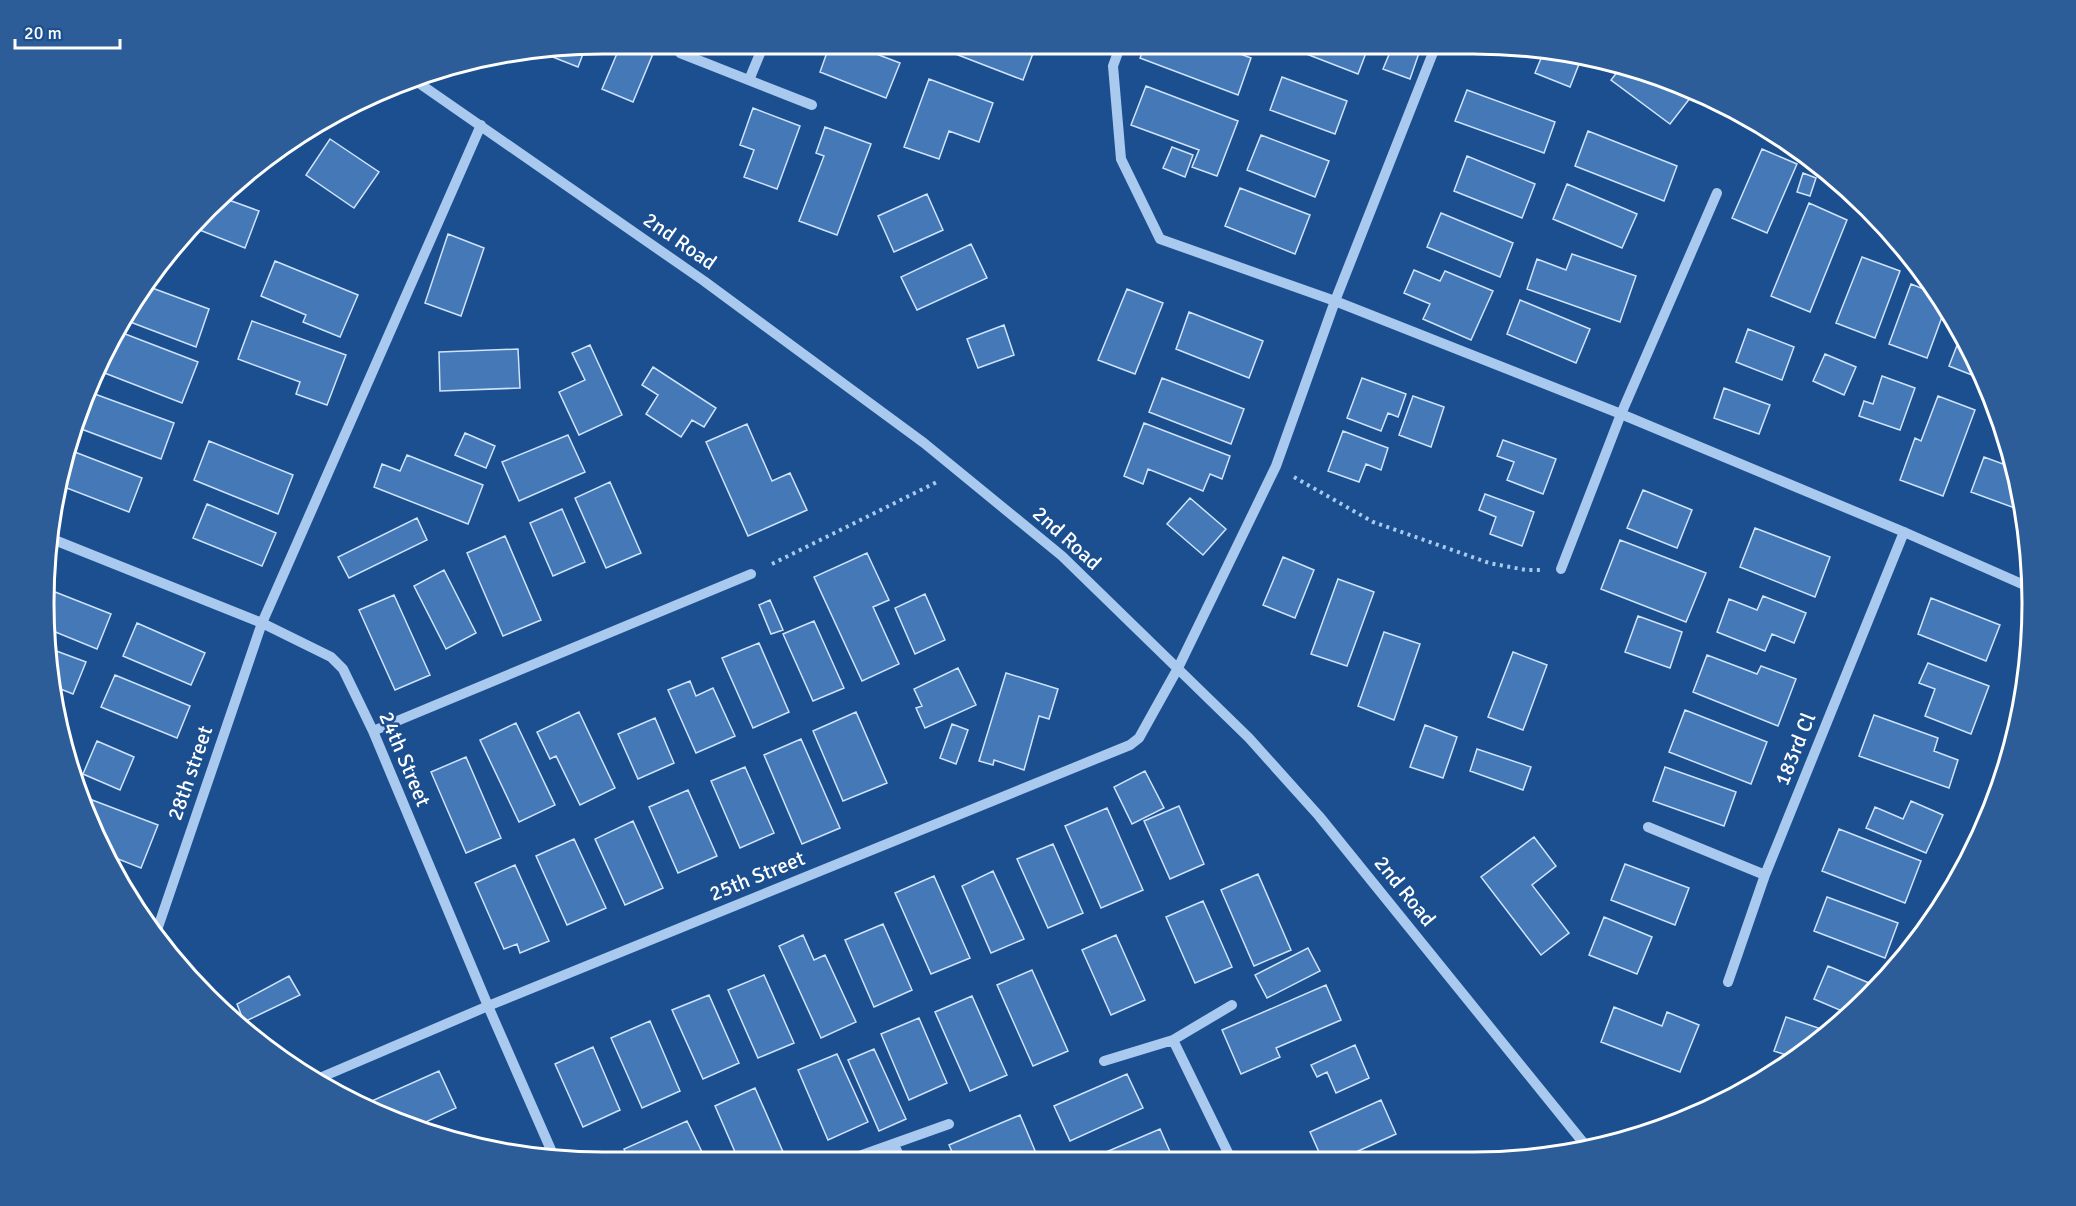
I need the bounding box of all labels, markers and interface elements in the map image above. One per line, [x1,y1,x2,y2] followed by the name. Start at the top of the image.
[15,12,120,50] scale bar
[24,22,62,44] text: 20 m
[638,206,722,276] street label: 2nd Road
[1027,500,1107,576] street label: 2nd Road
[373,708,437,810] street label: 24th Street
[1769,709,1821,789] street label: 183rd Cl
[162,722,218,824] street label: 28th street
[705,845,809,907] street label: 25th Street
[1369,850,1441,932] street label: 2nd Road

